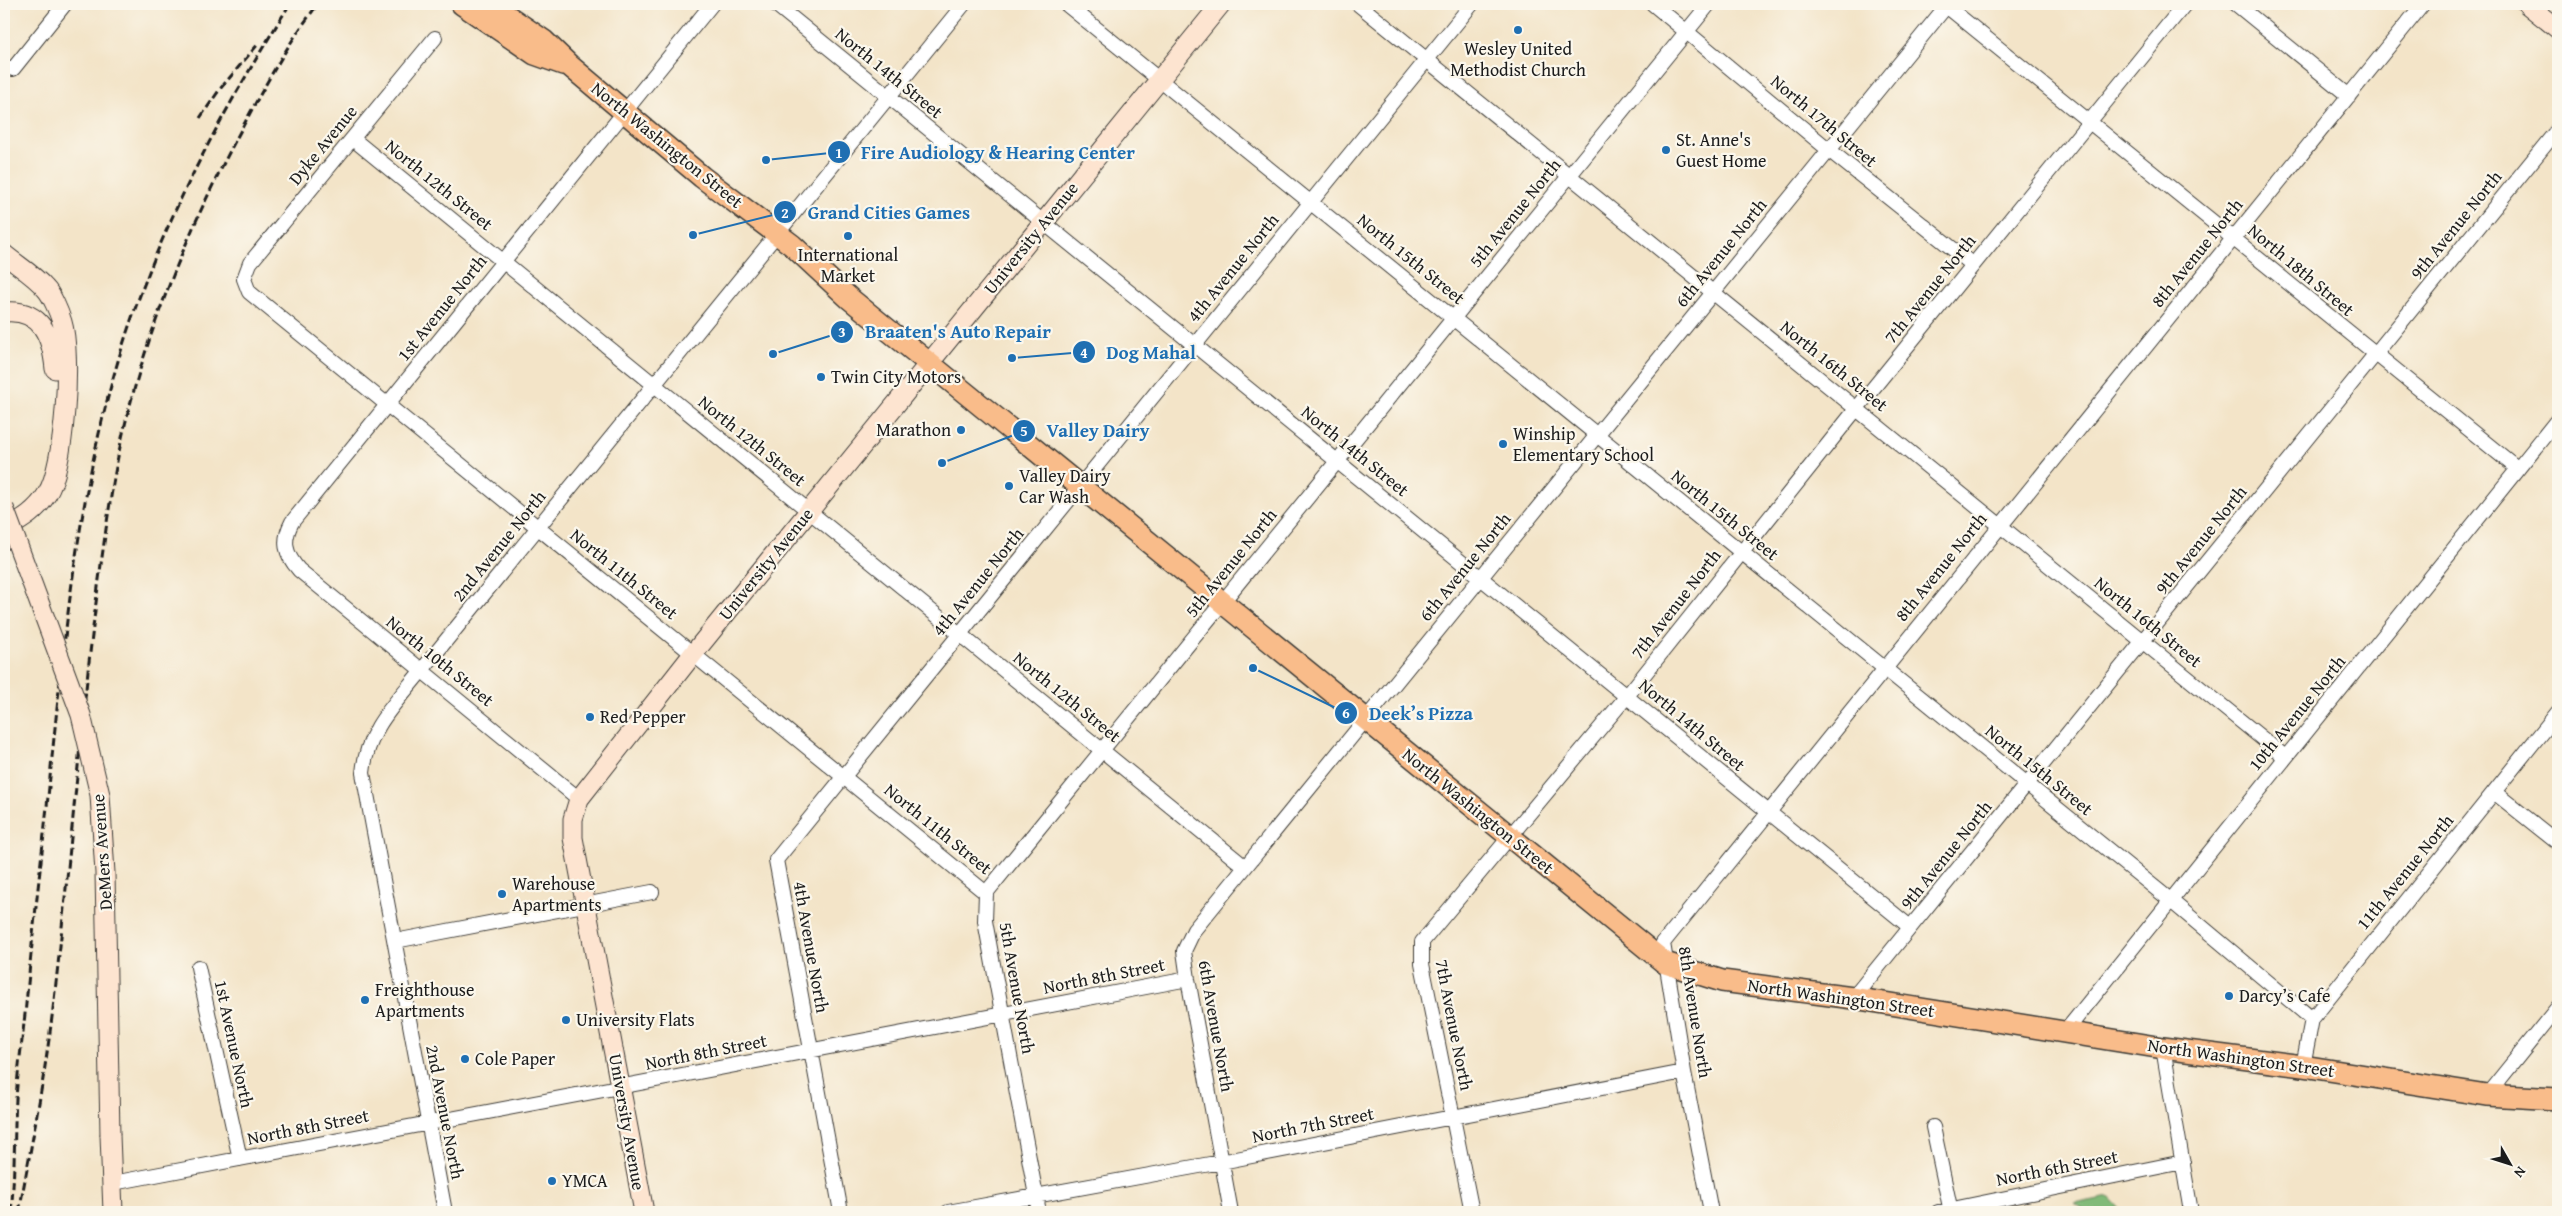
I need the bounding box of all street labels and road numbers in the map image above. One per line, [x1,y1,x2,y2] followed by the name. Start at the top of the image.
[829,21,950,125] street label: North 14th Street
[1765,68,1884,174] street label: North 17th Street
[586,75,750,215] street label: North Washington Street
[282,99,363,191] street label: Dyke Avenue
[379,133,500,237] street label: North 12th Street
[1462,152,1567,273] street label: 5th Avenue North
[2403,164,2508,285] street label: 9th Avenue North
[977,175,1085,300] street label: University Avenue
[1668,192,1773,313] street label: 6th Avenue North
[2144,192,2249,313] street label: 8th Avenue North
[1180,207,1285,328] street label: 4th Avenue North
[1351,207,1472,311] street label: North 15th Street
[2242,217,2361,323] street label: North 18th Street
[1877,228,1982,349] street label: 7th Avenue North
[390,249,493,367] street label: 1st Avenue North
[1774,314,1895,418] street label: North 16th Street
[692,389,813,493] street label: North 12th Street
[1295,399,1416,503] street label: North 14th Street
[1665,463,1786,567] street label: North 15th Street
[2148,479,2253,600] street label: 9th Avenue North
[445,484,552,607] street label: 2nd Avenue North
[712,501,820,626] street label: University Avenue
[1178,502,1283,623] street label: 5th Avenue North
[1412,506,1517,627] street label: 6th Avenue North
[1888,506,1993,627] street label: 8th Avenue North
[925,521,1030,642] street label: 4th Avenue North
[564,522,685,626] street label: North 11th Street
[1624,543,1727,664] street label: 7th Avenue North
[2088,570,2209,674] street label: North 16th Street
[380,609,501,713] street label: North 10th Street
[1007,645,1128,749] street label: North 12th Street
[2241,649,2352,776] street label: 10th Avenue North
[1633,672,1752,778] street label: North 14th Street
[1979,718,2100,822] street label: North 15th Street
[1397,741,1561,881] street label: North Washington Street
[878,777,999,881] street label: North 11th Street
[84,793,119,911] street label: DeMers Avenue
[1893,794,1998,915] street label: 9th Avenue North
[2349,808,2460,935] street label: 11th Avenue North
[787,879,836,1015] street label: 4th Avenue North
[993,920,1042,1056] street label: 5th Avenue North
[1672,944,1719,1080] street label: 8th Avenue North
[1041,950,1168,1001] street label: North 8th Street
[1429,957,1480,1093] street label: 7th Avenue North
[1192,958,1241,1094] street label: 6th Avenue North
[1746,971,1937,1024] street label: North Washington Street
[208,977,261,1110] street label: 1st Avenue North
[643,1026,770,1077] street label: North 8th Street
[2146,1031,2337,1084] street label: North Washington Street
[419,1042,472,1181] street label: 2nd Avenue North
[602,1052,653,1192] street label: University Avenue
[1250,1099,1377,1150] street label: North 7th Street
[245,1101,372,1152] street label: North 8th Street
[1994,1142,2121,1193] street label: North 6th Street

